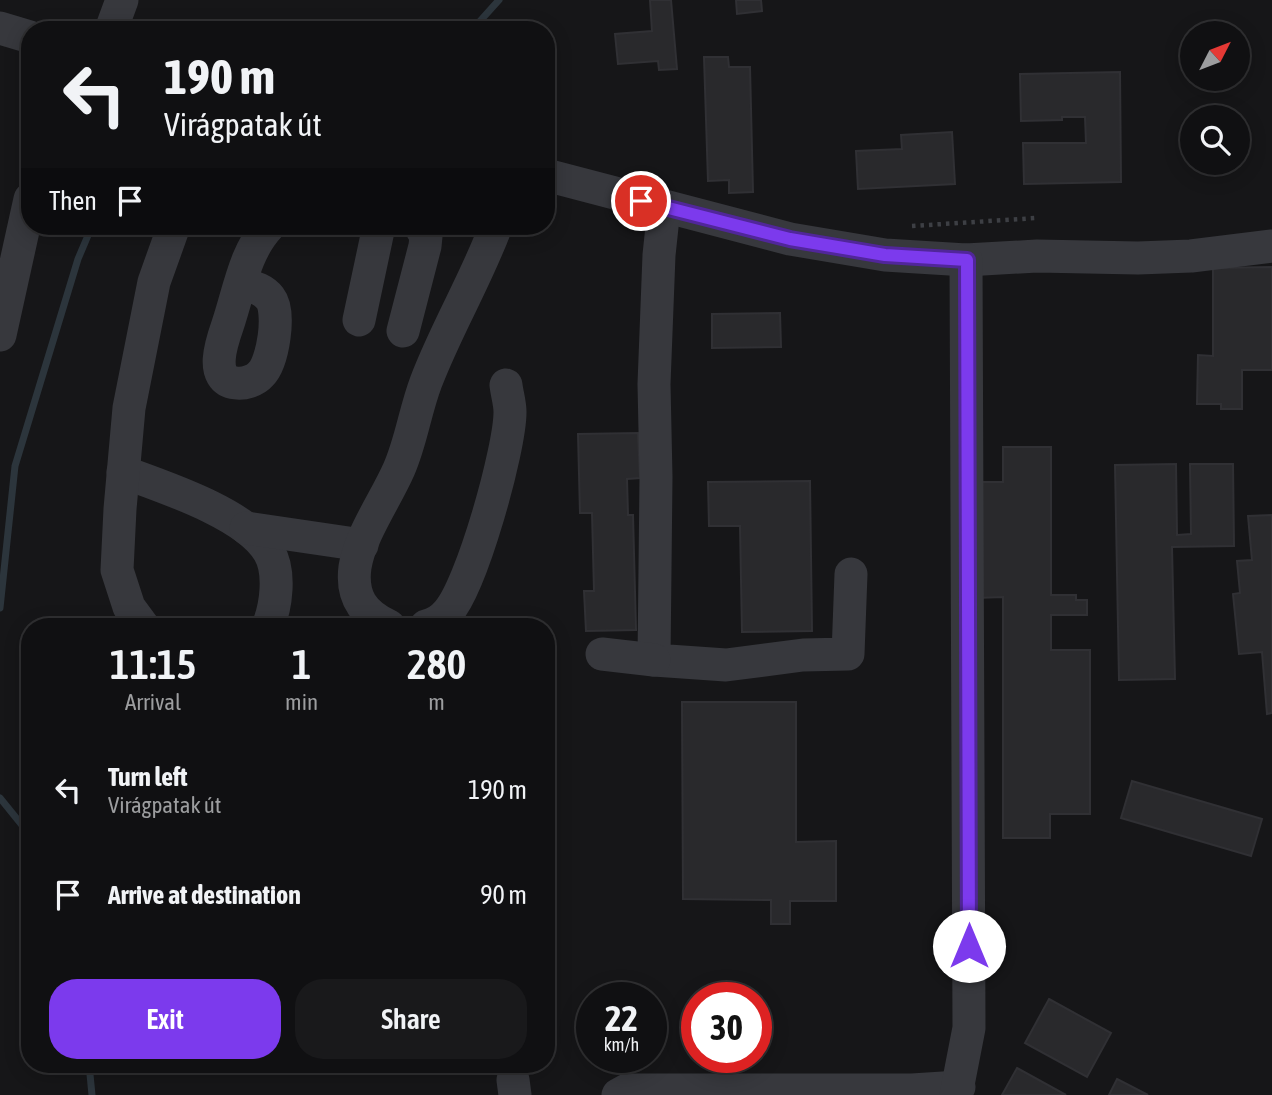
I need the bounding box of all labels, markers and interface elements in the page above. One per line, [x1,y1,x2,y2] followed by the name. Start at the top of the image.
[1180,21,1250,91] north arrow
[1180,21,1250,175] map controls
[164,48,275,104] text: 190 m
[49,49,140,140] icon: left
[1180,105,1250,175] button: search
[164,106,322,143] text: Virágpatak út
[611,171,671,231] pin
[111,182,149,220] icon: arrive
[622,182,660,220] icon: arrive
[49,186,97,216] text: Then
[110,640,196,688] text: 11:15
[292,640,311,688] text: 1
[407,640,466,688] text: 280
[125,689,181,715] text: Arrival
[285,689,318,715] text: min
[428,689,445,715] text: m
[108,762,188,792] text: Turn left
[49,771,87,809] icon: left
[468,775,527,805] text: 190 m
[108,792,221,818] text: Virágpatak út
[49,876,87,914] icon: arrive
[108,880,301,910] text: Arrive at destination
[480,880,527,910] text: 90 m
[932,909,1006,983] position arrow
[49,979,281,1059] button: Exit
[295,979,527,1059] button: Share
[681,982,772,1073] speed limit sign: 30
[605,998,638,1038] text: 22
[604,1034,639,1055] text: km/h

